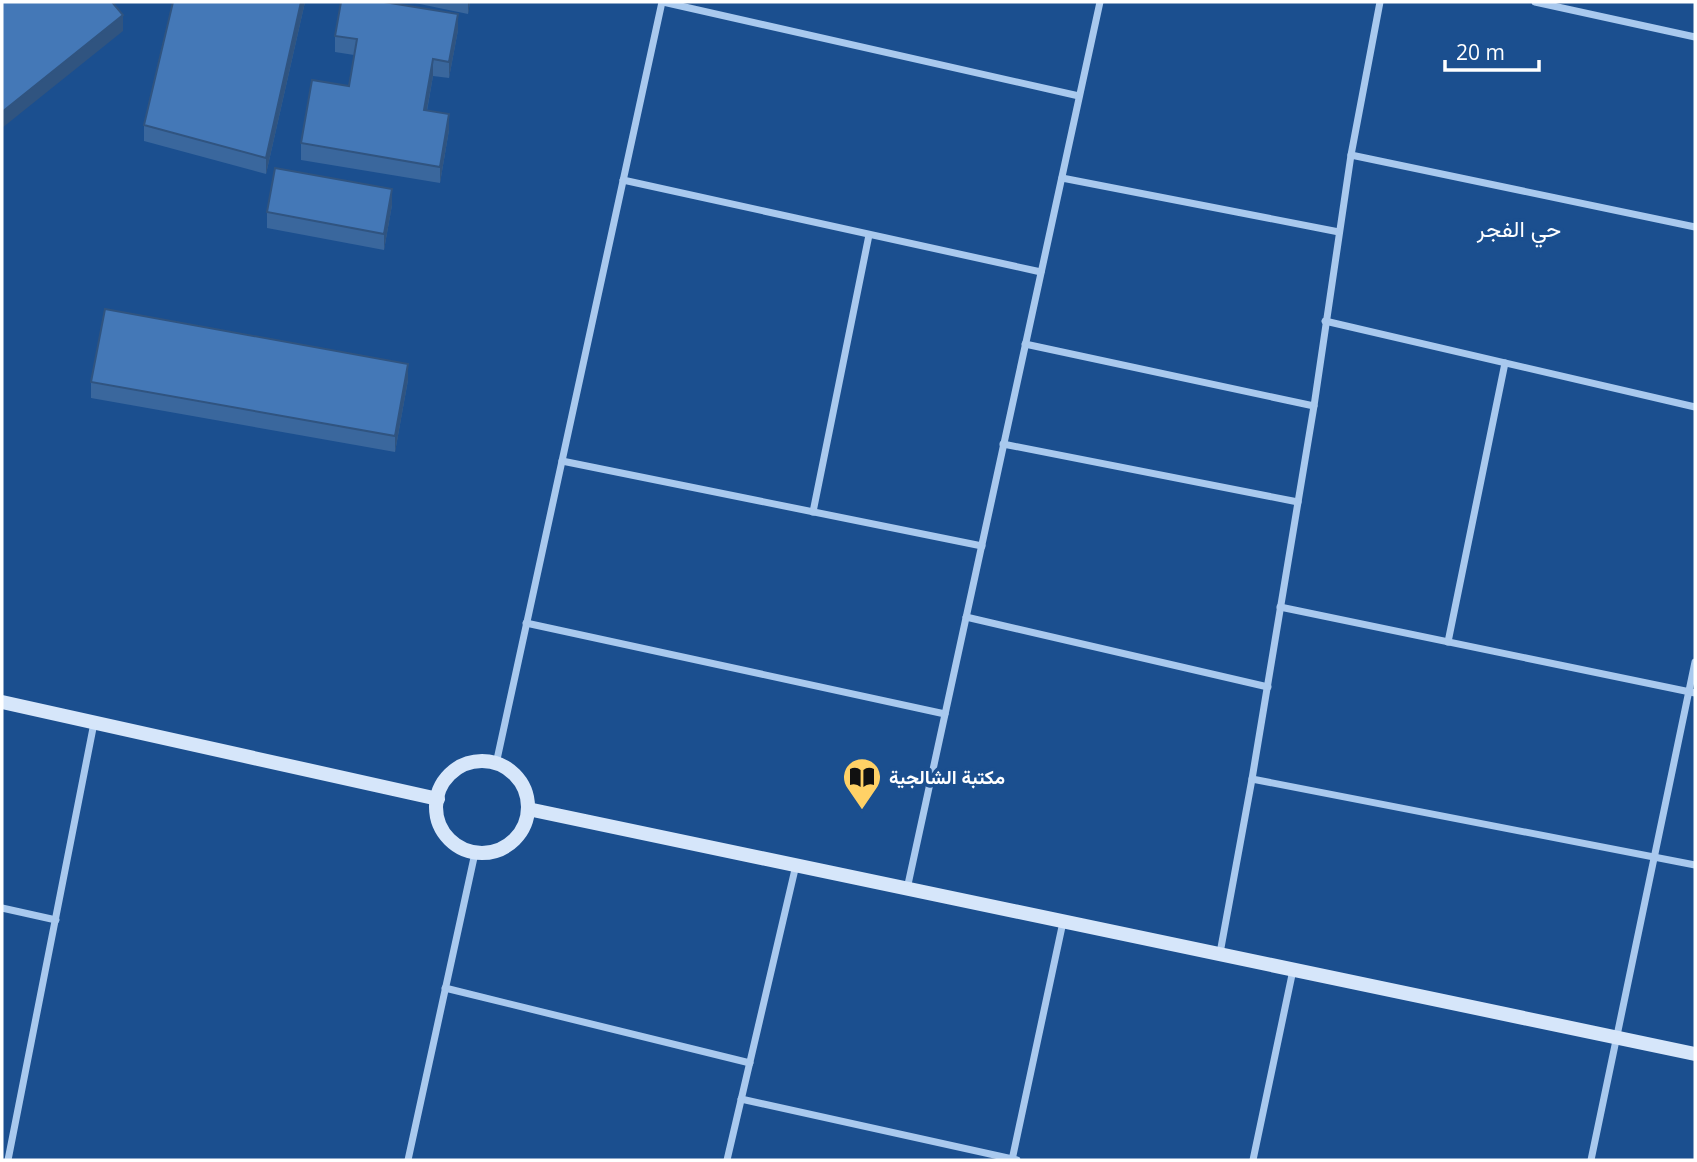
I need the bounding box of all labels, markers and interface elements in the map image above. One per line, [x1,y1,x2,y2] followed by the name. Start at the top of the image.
[1445,28,1540,72] scale bar
[1456,38,1505,66] text: 20 m
[1476,212,1561,248] district label: حي الفجر
[841,756,883,811] library icon: مكتبة الشالجية
[889,764,1005,790] place label: مكتبة الشالجية

